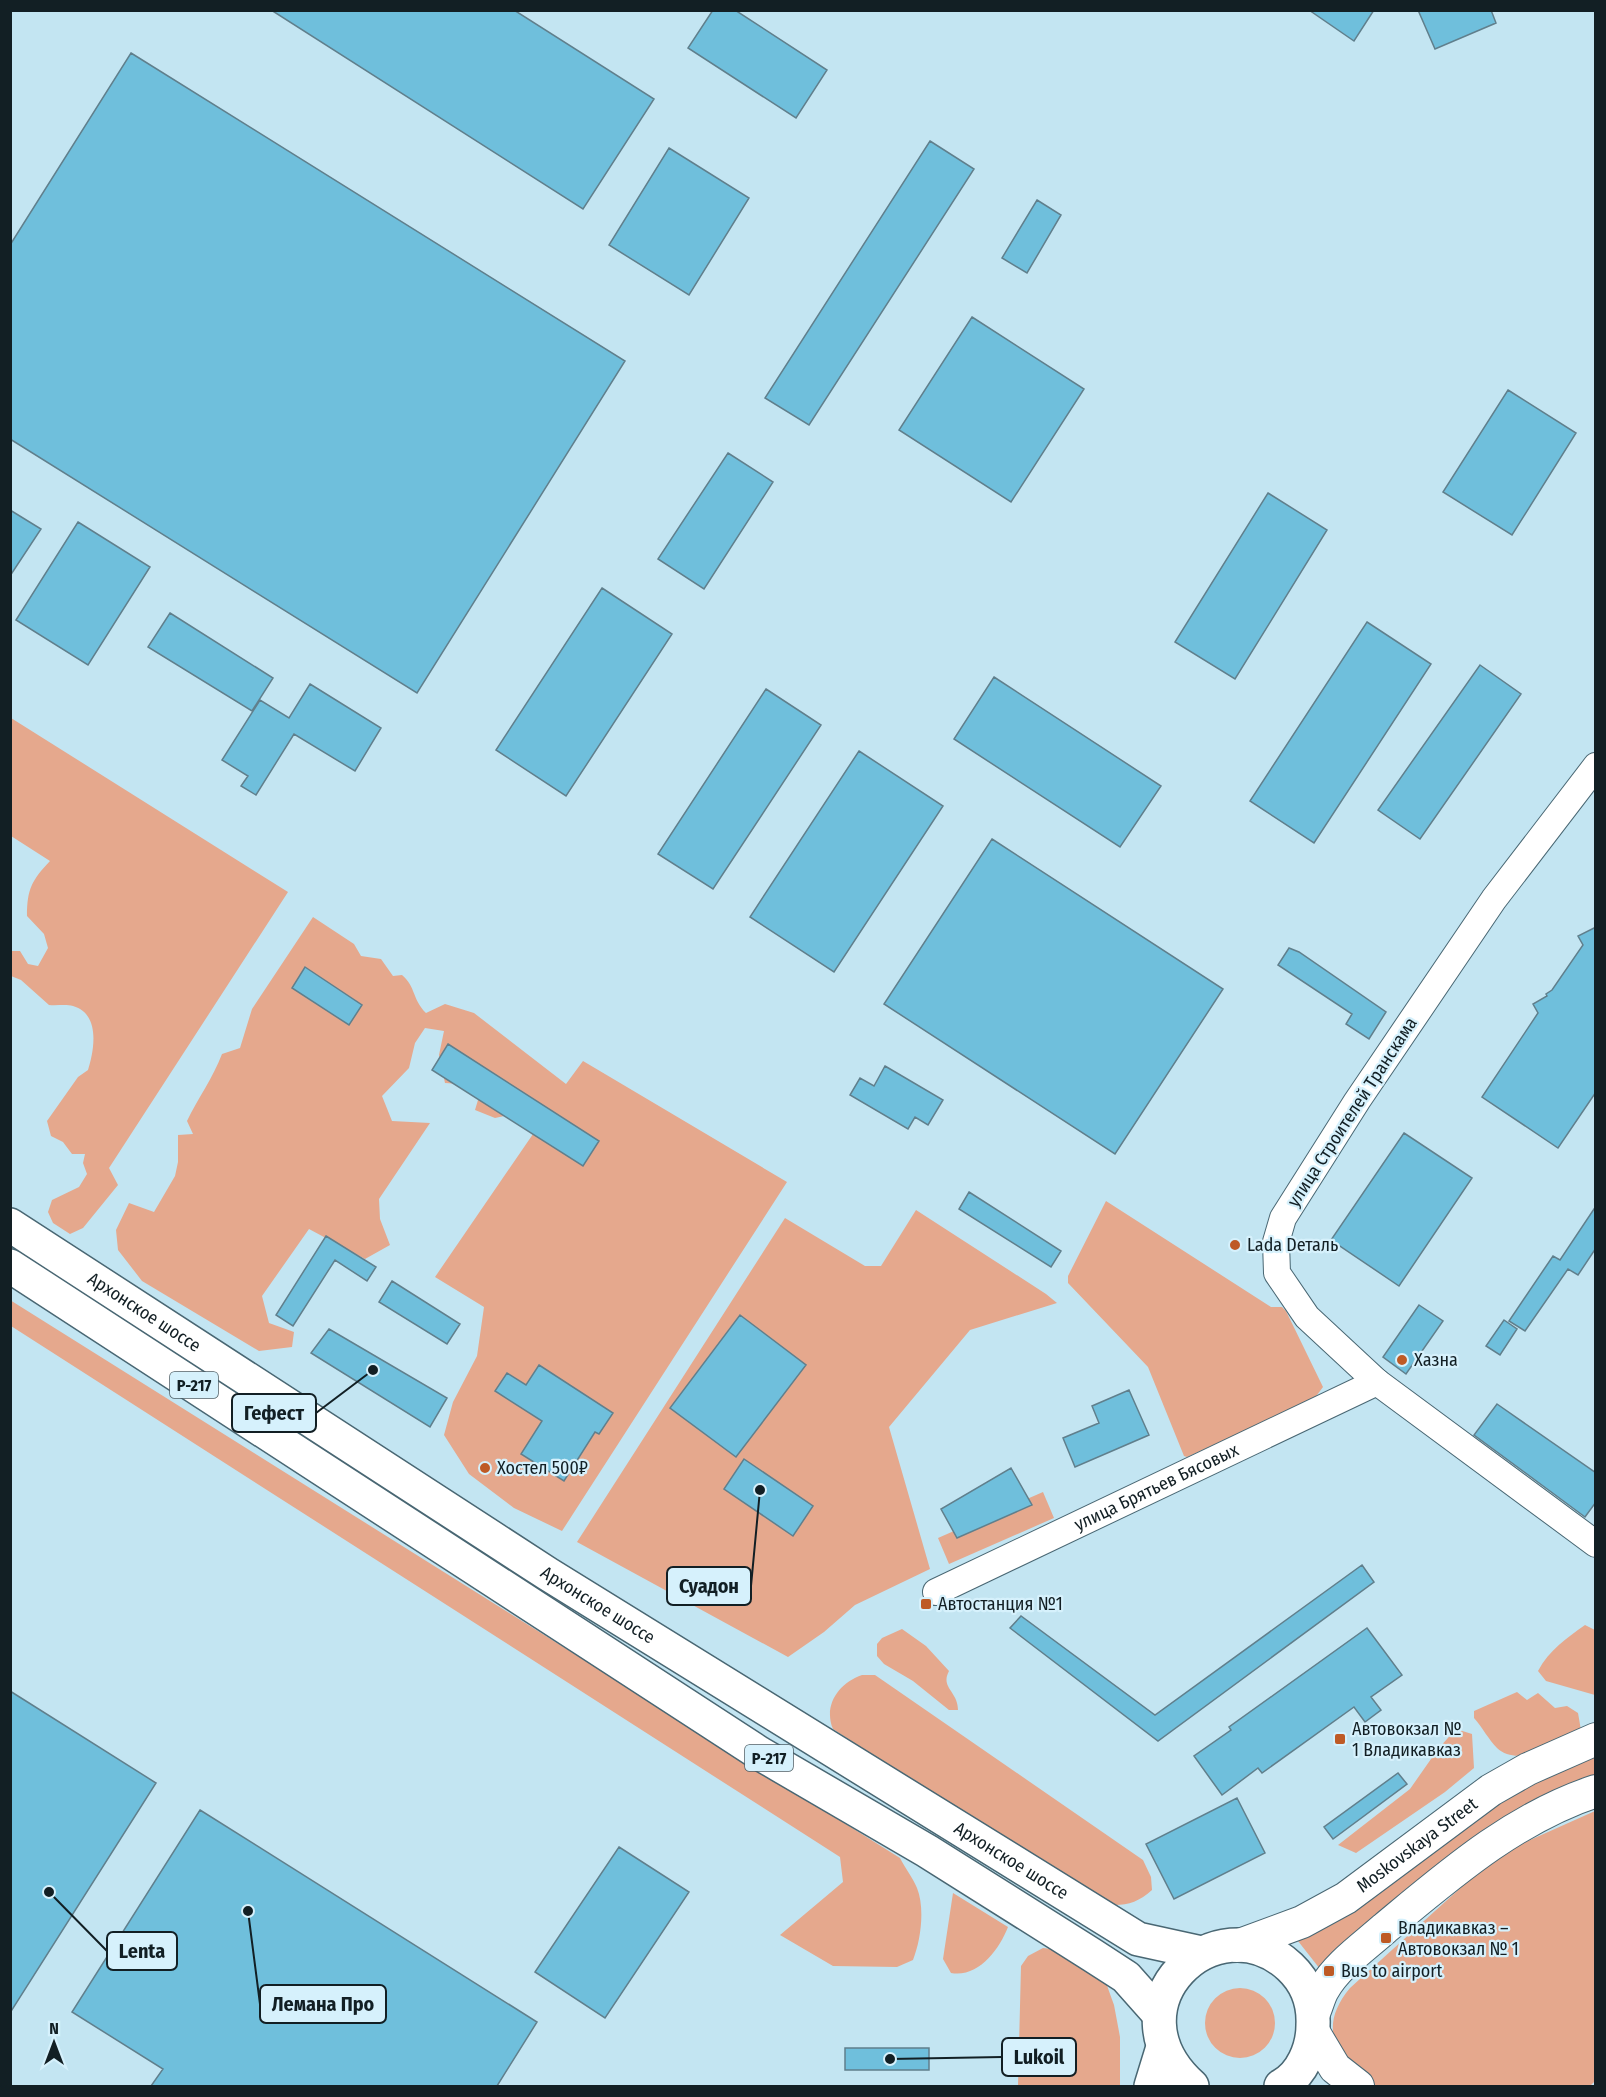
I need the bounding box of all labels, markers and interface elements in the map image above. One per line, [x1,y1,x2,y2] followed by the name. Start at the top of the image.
[1282,1013,1422,1211] street label: улица Строителей Транскама
[1247,1234,1338,1256] place label: Lada Dеталь
[1228,1238,1242,1252] marker: Lada Dеталь
[84,1267,205,1357] street label: Архонское шоссе
[1414,1349,1458,1371] place label: Хазна
[1395,1353,1409,1367] marker: Хазна
[170,1372,218,1398] road number: Р-217
[232,1394,316,1432] callout: Гефест
[244,1401,304,1425] text: Гефест
[1071,1439,1242,1536] street label: улица Брятьев Бясовых
[497,1457,588,1479] place label: Хостел 500₽
[478,1461,492,1475] marker: Хостел 500₽
[537,1561,659,1649] street label: Архонское шоссе
[667,1567,751,1605] callout: Суадон
[679,1574,739,1598] text: Суадон
[938,1593,1063,1615] place label: Автостанция №1
[919,1597,933,1611] marker: Автостанция №1
[1352,1718,1462,1761] place label: Автовокзал № 1 Владикавказ
[1333,1732,1347,1746] marker: Автовокзал № 1 Владикавказ
[745,1745,793,1771] road number: Р-217
[1352,1793,1482,1897] street label: Moskovskaya Street
[950,1817,1073,1904] street label: Архонское шоссе
[1398,1917,1519,1960] place label: Владикавказ – Автовокзал № 1
[1379,1931,1393,1945] marker: Владикавказ – Автовокзал № 1
[107,1932,177,1970] callout: Lenta
[119,1939,165,1963] text: Lenta
[1341,1960,1442,1982] place label: Bus to airport
[1322,1964,1336,1978] marker: Bus to airport
[260,1985,386,2023] callout: Лемана Про
[272,1992,375,2016] text: Лемана Про
[24,2013,84,2073] north arrow
[49,2019,59,2038] text: N
[1002,2038,1076,2076] callout: Lukoil
[1014,2045,1065,2069] text: Lukoil

